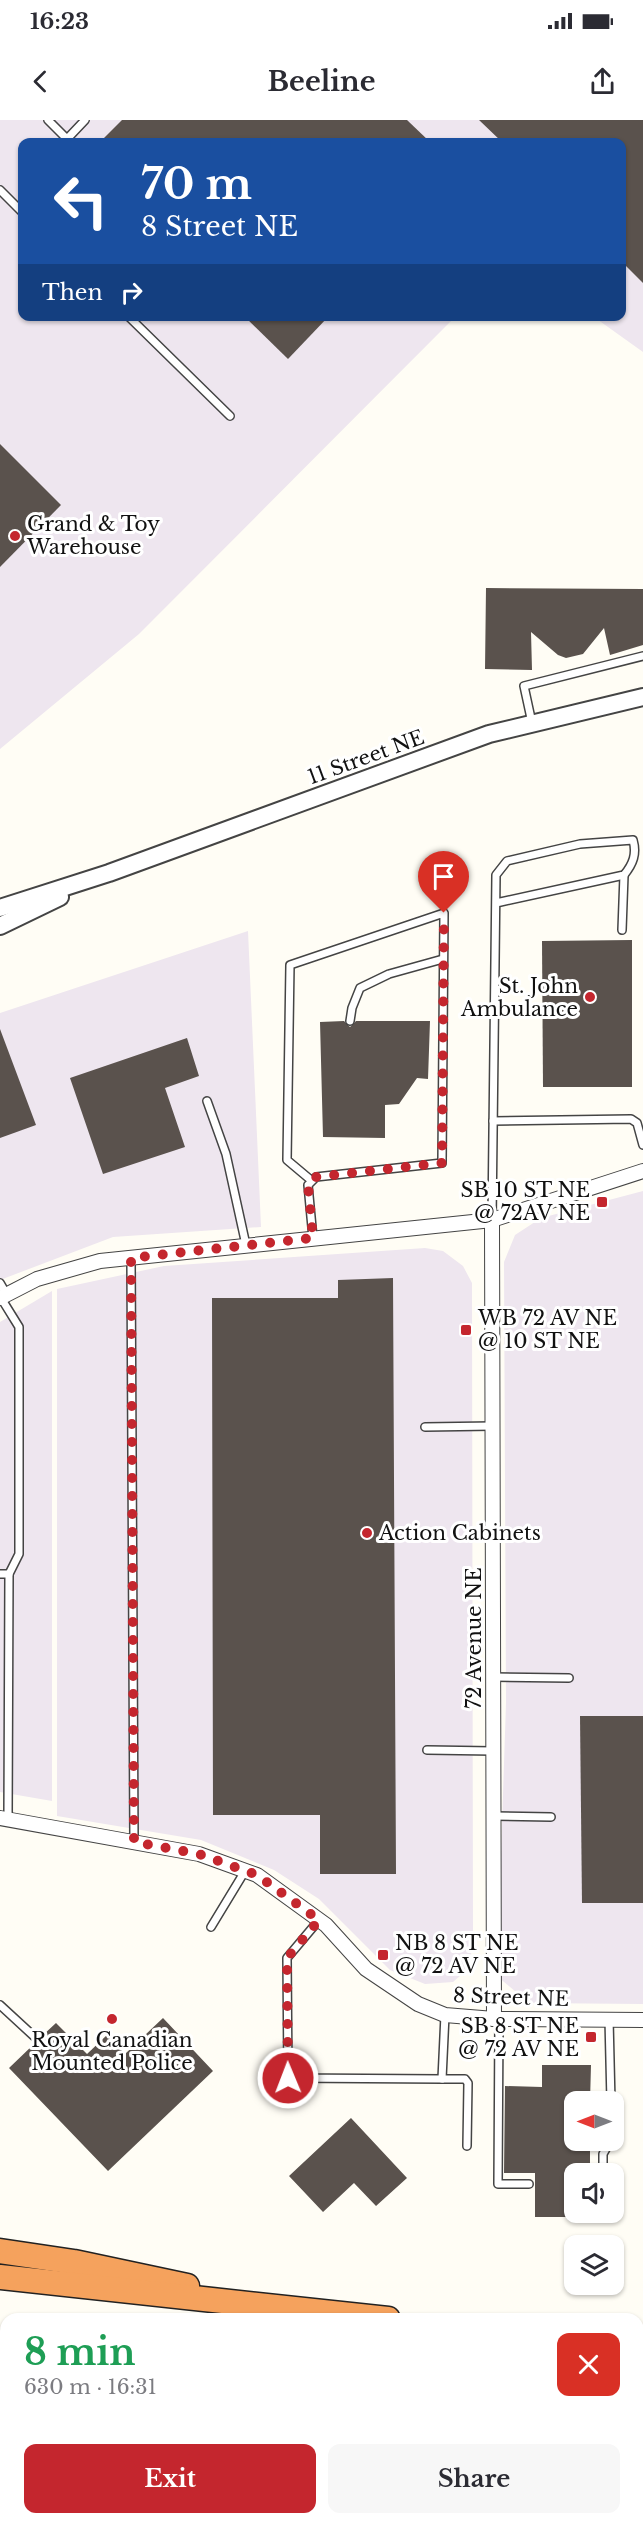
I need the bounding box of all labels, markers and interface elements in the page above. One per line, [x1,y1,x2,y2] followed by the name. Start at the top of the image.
[30,8,89,35] text: 16:23
[24,65,57,98] icon: back
[268,65,375,98] text: Beeline
[586,65,619,98] icon: share
[141,158,252,210] text: 70 m
[42,162,120,240] icon: left
[141,210,298,243] text: 8 Street NE
[115,276,148,309] icon: right
[42,279,103,306] text: Then
[26,512,160,559] place label: Grand & Toy Warehouse
[8,529,22,543] marker: Grand & Toy Warehouse
[305,725,427,789] street label: 11 Street NE
[418,851,469,913] pin
[427,860,460,893] icon: arrive
[460,974,578,1021] place label: St. John Ambulance
[583,990,597,1004] marker: St. John Ambulance
[461,1178,590,1225] place label: SB 10 ST NE @ 72AV NE
[595,1195,609,1209] marker: SB 10 ST NE @ 72AV NE
[477,1306,617,1353] place label: WB 72 AV NE @ 10 ST NE
[459,1323,473,1337] marker: WB 72 AV NE @ 10 ST NE
[378,1521,541,1545] place label: Action Cabinets
[360,1526,374,1540] marker: Action Cabinets
[462,1567,486,1709] street label: 72 Avenue NE
[395,1931,519,1978] place label: NB 8 ST NE @ 72 AV NE
[376,1948,390,1962] marker: NB 8 ST NE @ 72 AV NE
[452,1983,570,2011] street label: 8 Street NE
[105,2012,119,2026] marker: Royal Canadian Mounted Police
[458,2014,579,2061] place label: SB 8 ST NE @ 72 AV NE
[31,2028,193,2075] place label: Royal Canadian Mounted Police
[584,2030,598,2044] marker: SB 8 ST NE @ 72 AV NE
[256,2046,320,2110] position arrow
[564,2091,624,2151] north arrow
[564,2091,624,2295] map controls
[564,2163,624,2223] button: sound
[564,2235,624,2295] button: layers
[24,2330,135,2375] text: 8 min
[557,2333,620,2396] button: close
[24,2375,157,2399] text: 630 m · 16:31
[24,2444,316,2513] button: Exit
[328,2444,620,2513] button: Share

